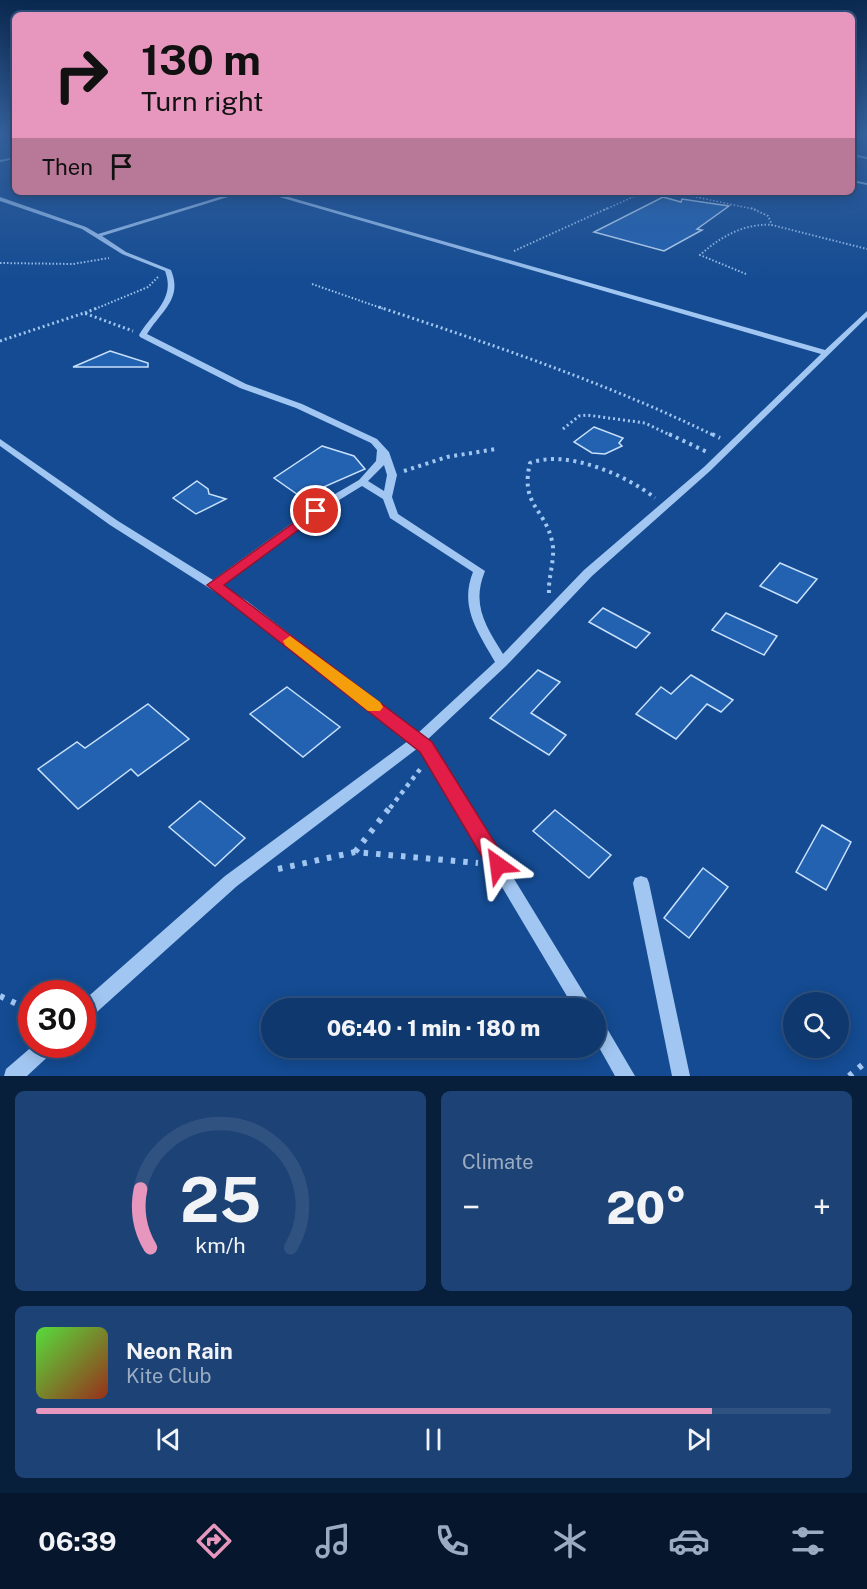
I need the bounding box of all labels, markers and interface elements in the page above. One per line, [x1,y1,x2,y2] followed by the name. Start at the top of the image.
[141,35,261,84] text: 130 m
[42,36,120,114] icon: right
[141,85,264,117] text: Turn right
[105,150,138,183] icon: arrive
[42,154,93,180] text: Then
[290,485,341,536] pin
[299,494,332,527] icon: arrive
[466,833,530,897] position arrow
[18,980,96,1058] speed limit sign: 30
[783,992,849,1058] map controls
[783,992,849,1058] button: search
[327,1015,540,1041] text: 06:40 · 1 min · 180 m
[462,1150,534,1174] text: Climate
[180,1163,261,1236] text: 25
[606,1181,687,1234] text: 20°
[462,1188,480,1226] text: −
[813,1188,831,1226] text: +
[195,1233,246,1258] text: km/h
[126,1338,233,1364] text: Neon Rain
[126,1364,211,1388] text: Kite Club
[152,1423,185,1456] icon: previous
[417,1423,450,1456] icon: pause
[682,1423,715,1456] icon: next
[193,1520,235,1562] icon: directions
[312,1520,354,1562] icon: music
[431,1520,473,1562] icon: phone
[549,1520,591,1562] icon: climate
[668,1520,710,1562] icon: car
[787,1520,829,1562] icon: filters
[38,1525,116,1557] text: 06:39

